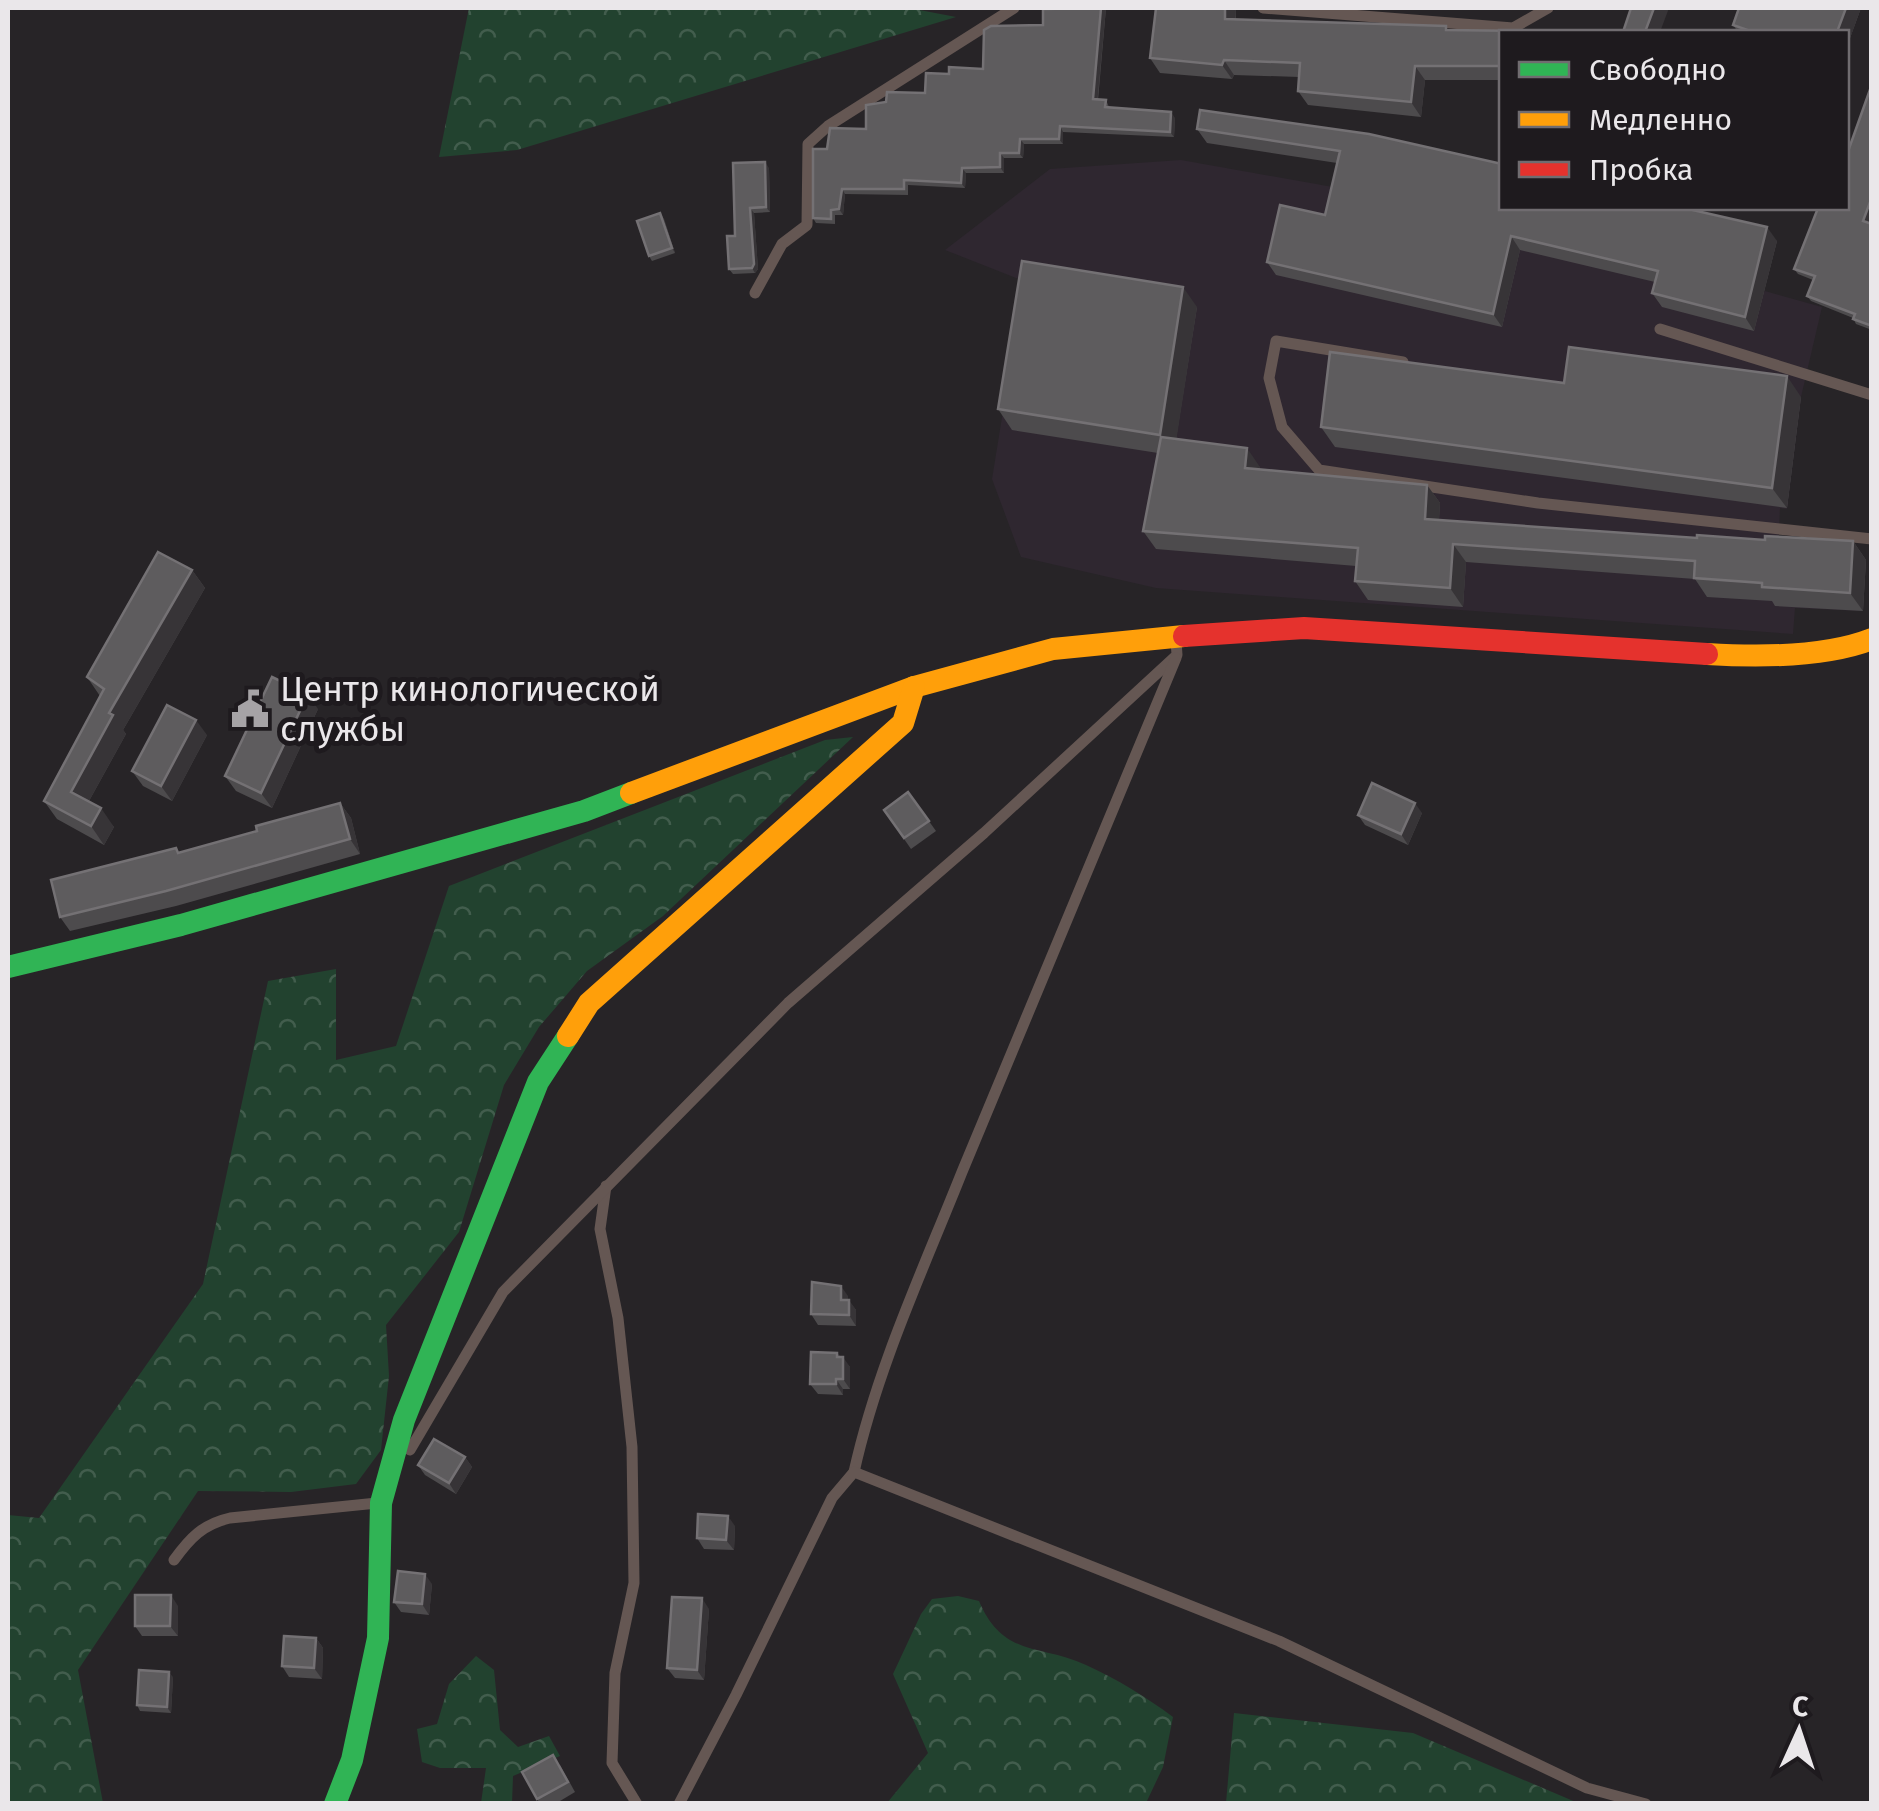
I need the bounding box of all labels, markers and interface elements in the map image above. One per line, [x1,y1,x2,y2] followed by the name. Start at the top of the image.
[1499,30,1849,210] legend
[1589,52,1726,88] text: Свободно
[1589,102,1732,138] text: Медленно
[1589,152,1693,188] text: Пробка
[280,668,660,750] place label: Центр кинологической службы
[229,688,271,730] public building icon: Центр кинологической службы
[1749,1681,1849,1781] north arrow
[1791,1690,1809,1723] text: С

